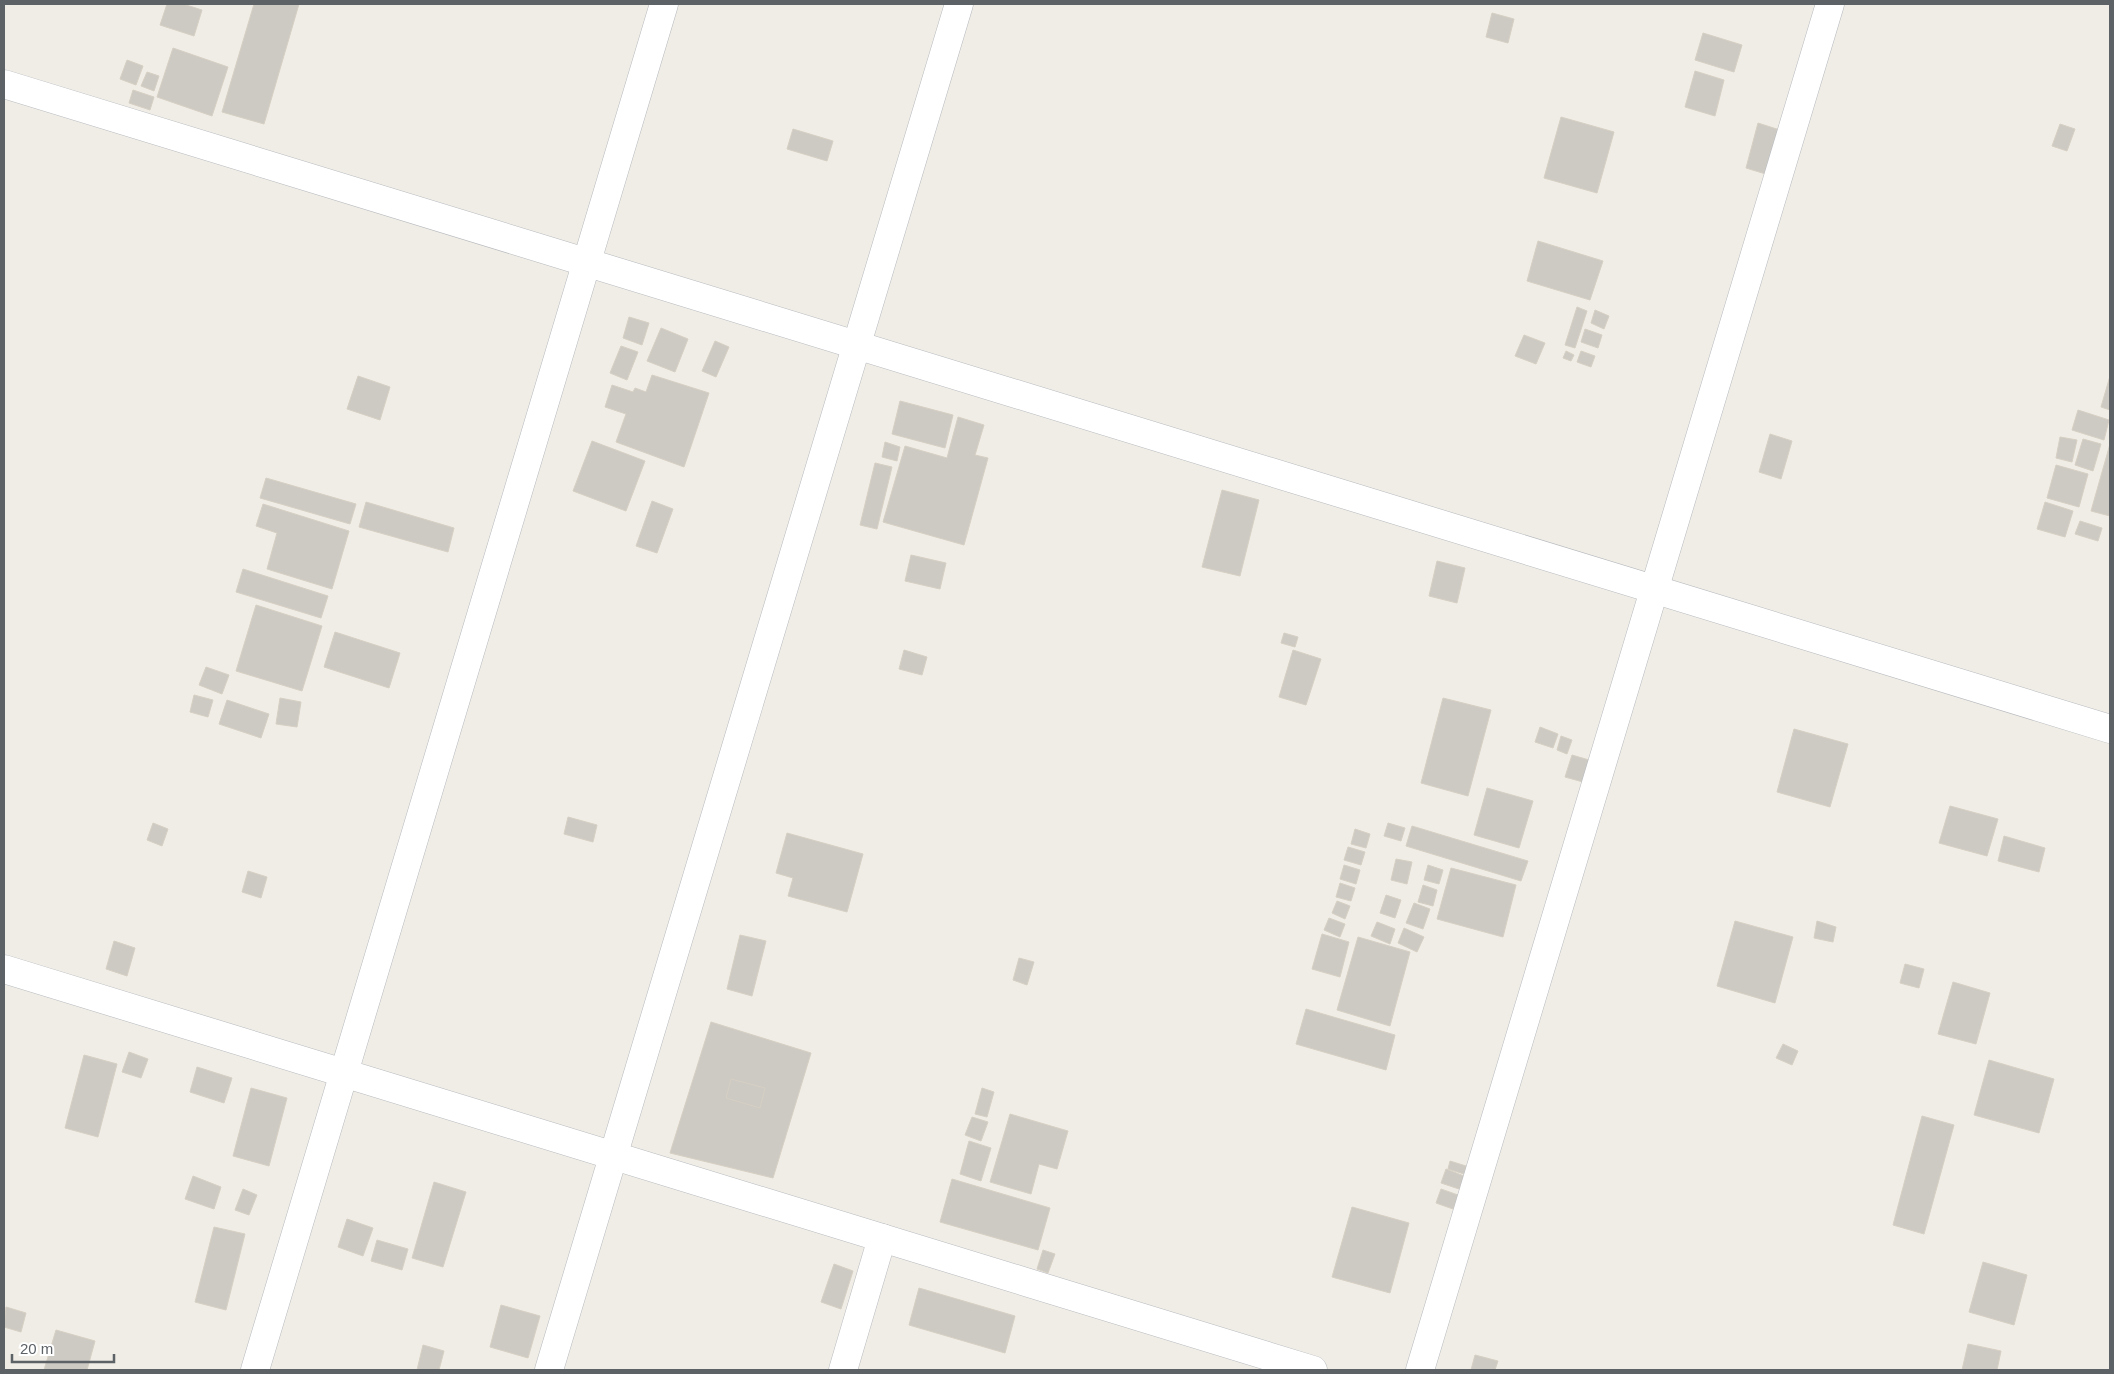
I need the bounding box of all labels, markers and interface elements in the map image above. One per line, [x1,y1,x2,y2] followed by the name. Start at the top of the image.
[12,1332,115,1364] scale bar
[20,1340,53,1357] text: 20 m

